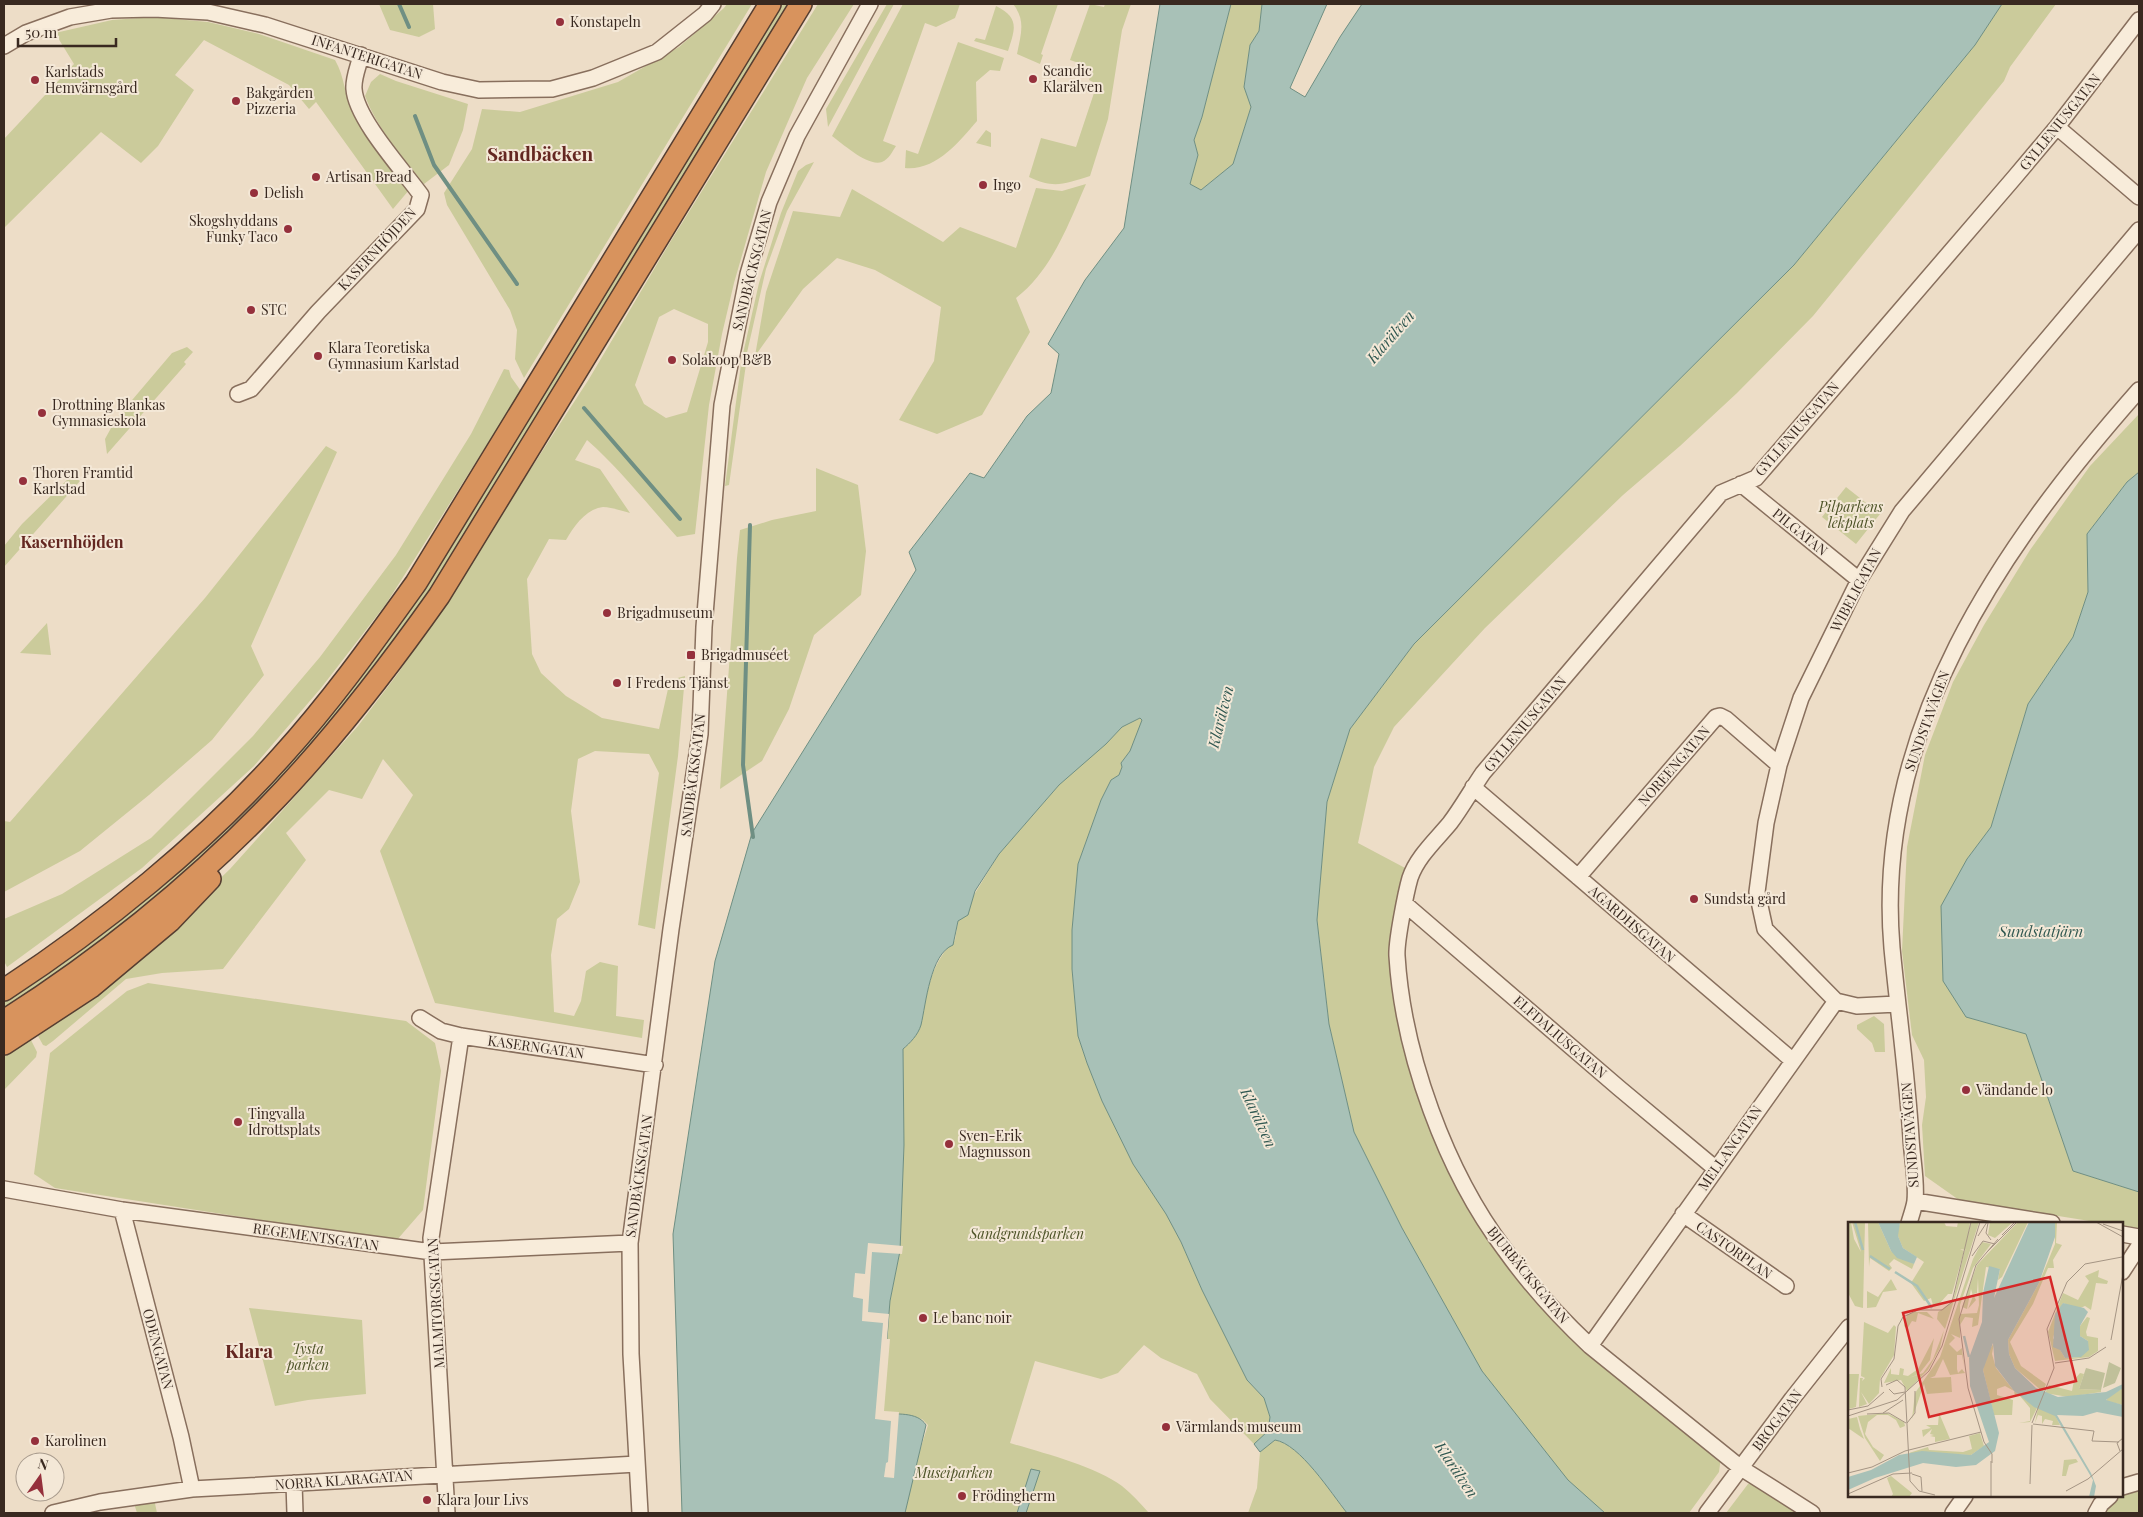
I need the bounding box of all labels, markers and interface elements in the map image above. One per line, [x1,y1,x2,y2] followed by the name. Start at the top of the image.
[570,12,642,31] place label: Konstapeln
[18,15,115,47] scale bar
[554,16,566,28] marker: Konstapeln
[25,22,58,42] text: 50 m
[309,30,425,83] street label: INFANTERIGATAN
[1043,61,1103,96] place label: Scandic Klarälven
[45,62,138,97] place label: Karlstads Hemvärnsgård
[2015,69,2105,174] street label: GYLLENIUSGATAN
[1027,73,1039,85] marker: Scandic Klarälven
[29,74,41,86] marker: Karlstads Hemvärnsgård
[246,83,314,118] place label: Bakgården Pizzeria
[230,95,242,107] marker: Bakgården Pizzeria
[487,140,593,166] district label: Sandbäcken
[325,167,412,186] place label: Artisan Bread
[310,171,322,183] marker: Artisan Bread
[993,175,1021,194] place label: Ingo
[977,179,989,191] marker: Ingo
[264,183,305,202] place label: Delish
[248,187,260,199] marker: Delish
[333,203,420,294] street label: KASERNHÖJDEN
[727,207,776,332] street label: SANDBÄCKSGATAN
[189,211,278,246] place label: Skogshyddans Funky Taco
[282,223,294,235] marker: Skogshyddans Funky Taco
[261,300,287,319] place label: STC
[245,304,257,316] marker: STC
[1361,306,1419,368] water label: Klarälven
[328,338,459,373] place label: Klara Teoretiska Gymnasium Karlstad
[312,350,324,362] marker: Klara Teoretiska Gymnasium Karlstad
[682,350,772,369] place label: Solakoop B&B
[666,354,678,366] marker: Solakoop B&B
[1750,377,1843,480] street label: GYLLENIUSGATAN
[52,395,165,430] place label: Drottning Blankas Gymnasieskola
[36,407,48,419] marker: Drottning Blankas Gymnasieskola
[33,463,133,498] place label: Thoren Framtid Karlstad
[17,475,29,487] marker: Thoren Framtid Karlstad
[1818,497,1884,532] park label: Pilparkens lekplats
[1769,504,1832,560] street label: PILGATAN
[20,531,124,552] district label: Kasernhöjden
[1825,545,1886,636] street label: WIBELIGATAN
[617,603,713,622] place label: Brigadmuseum
[601,607,613,619] marker: Brigadmuseum
[701,645,789,664] place label: Brigadmuséet
[685,649,697,661] marker: Brigadmuséet
[1900,668,1954,774] street label: SUNDSTAVÄGEN
[1479,672,1570,775] street label: GYLLENIUSGATAN
[627,673,729,692] place label: I Fredens Tjänst
[611,677,623,689] marker: I Fredens Tjänst
[1202,684,1237,751] water label: Klarälven
[676,712,710,838] street label: SANDBÄCKSGATAN
[1634,721,1714,810] street label: NOREENGATAN
[1584,880,1680,967] street label: AGARDHSGATAN
[1704,889,1786,908] place label: Sundsta gård
[1688,893,1700,905] marker: Sundsta gård
[1998,921,2083,941] water label: Sundstatjärn
[1510,991,1611,1082] street label: ELFDALIUSGATAN
[487,1030,586,1063] street label: KASERNGATAN
[1975,1080,2053,1099] place label: Vändande lo
[1896,1082,1923,1188] street label: SUNDSTAVÄGEN
[1236,1084,1281,1151] water label: Klarälven
[1960,1084,1972,1096] marker: Vändande lo
[1693,1101,1766,1194] street label: MELLANGATAN
[248,1104,320,1139] place label: Tingvalla Idrottsplats
[620,1113,657,1239] street label: SANDBÄCKSGATAN
[232,1116,244,1128] marker: Tingvalla Idrottsplats
[959,1126,1031,1161] place label: Sven-Erik Magnusson
[943,1138,955,1150] marker: Sven-Erik Magnusson
[1692,1216,1776,1283] street label: CASTORPLAN
[252,1218,381,1255] street label: REGEMENTSGATAN
[1483,1222,1574,1327] street label: BJURBÄCKSGATAN
[1848,1222,2123,1497] inset map
[969,1224,1084,1243] park label: Sandgrundsparken
[423,1237,448,1369] street label: MALMTORGSGATAN
[139,1306,178,1392] street label: ODENGATAN
[933,1308,1012,1327] place label: Le banc noir
[917,1312,929,1324] marker: Le banc noir
[225,1337,273,1363] district label: Klara
[286,1339,329,1374] park label: Tysta parken
[1747,1385,1806,1454] street label: BROGATAN
[1175,1417,1302,1436] place label: Värmlands museum
[1160,1421,1172,1433] marker: Värmlands museum
[45,1431,107,1450] place label: Karolinen
[29,1435,41,1447] marker: Karolinen
[1430,1437,1483,1501] water label: Klarälven
[15,1452,65,1502] north arrow
[36,1453,50,1474] text: N
[914,1463,993,1482] park label: Museiparken
[274,1465,414,1494] street label: NORRA KLARAGATAN
[972,1486,1056,1505] place label: Frödingherm
[437,1490,529,1509] place label: Klara Jour Livs
[956,1490,968,1502] marker: Frödingherm
[421,1494,433,1506] marker: Klara Jour Livs

